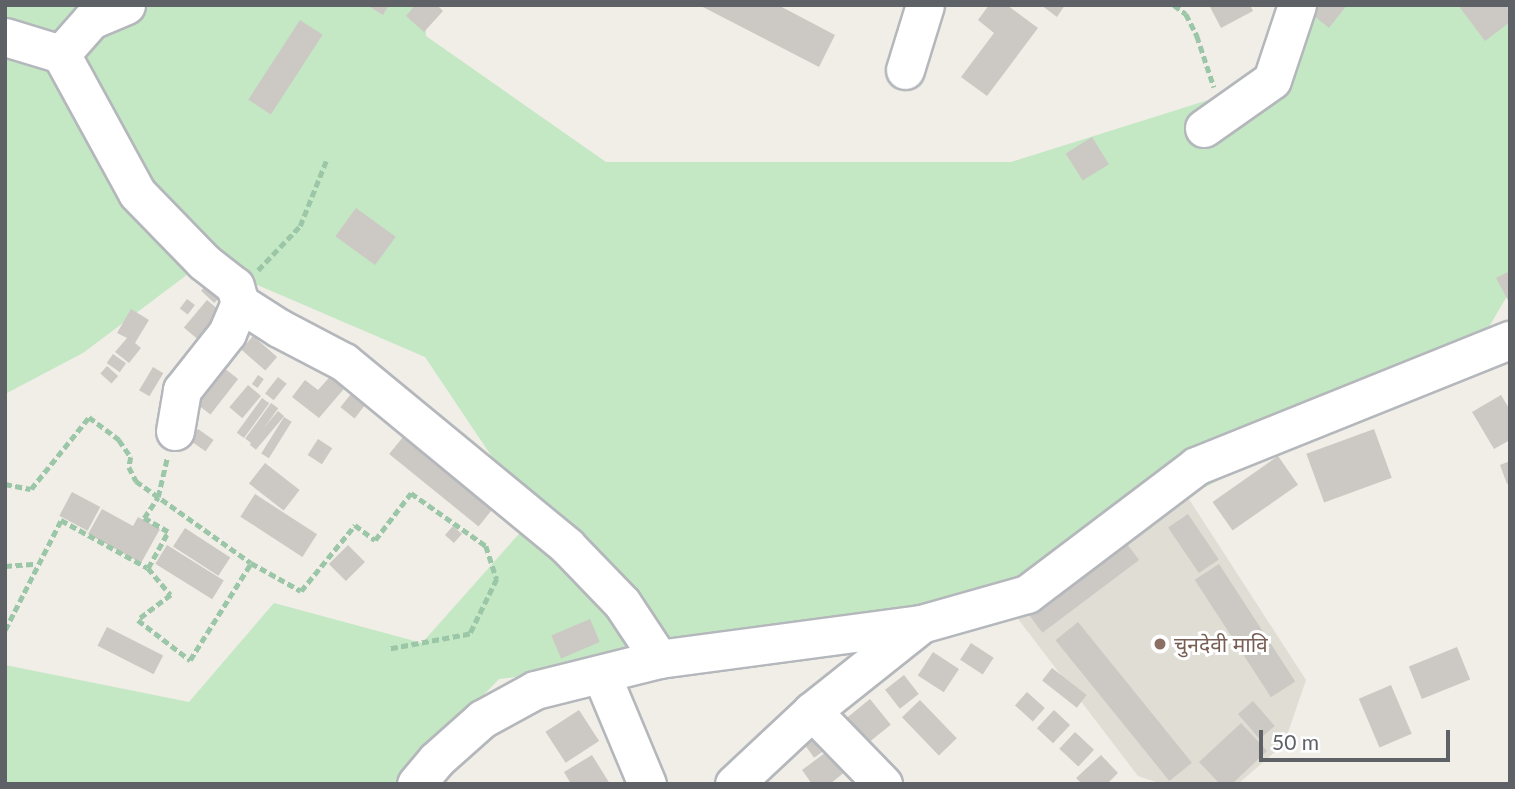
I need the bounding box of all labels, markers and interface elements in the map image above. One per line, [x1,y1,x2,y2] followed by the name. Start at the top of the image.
[1174,631,1268,657] place label: चुनदेवी मावि
[1152,636,1168,652] marker: चुनदेवी मावि
[1263,716,1454,760] scale bar
[1272,729,1319,754] text: 50 m

